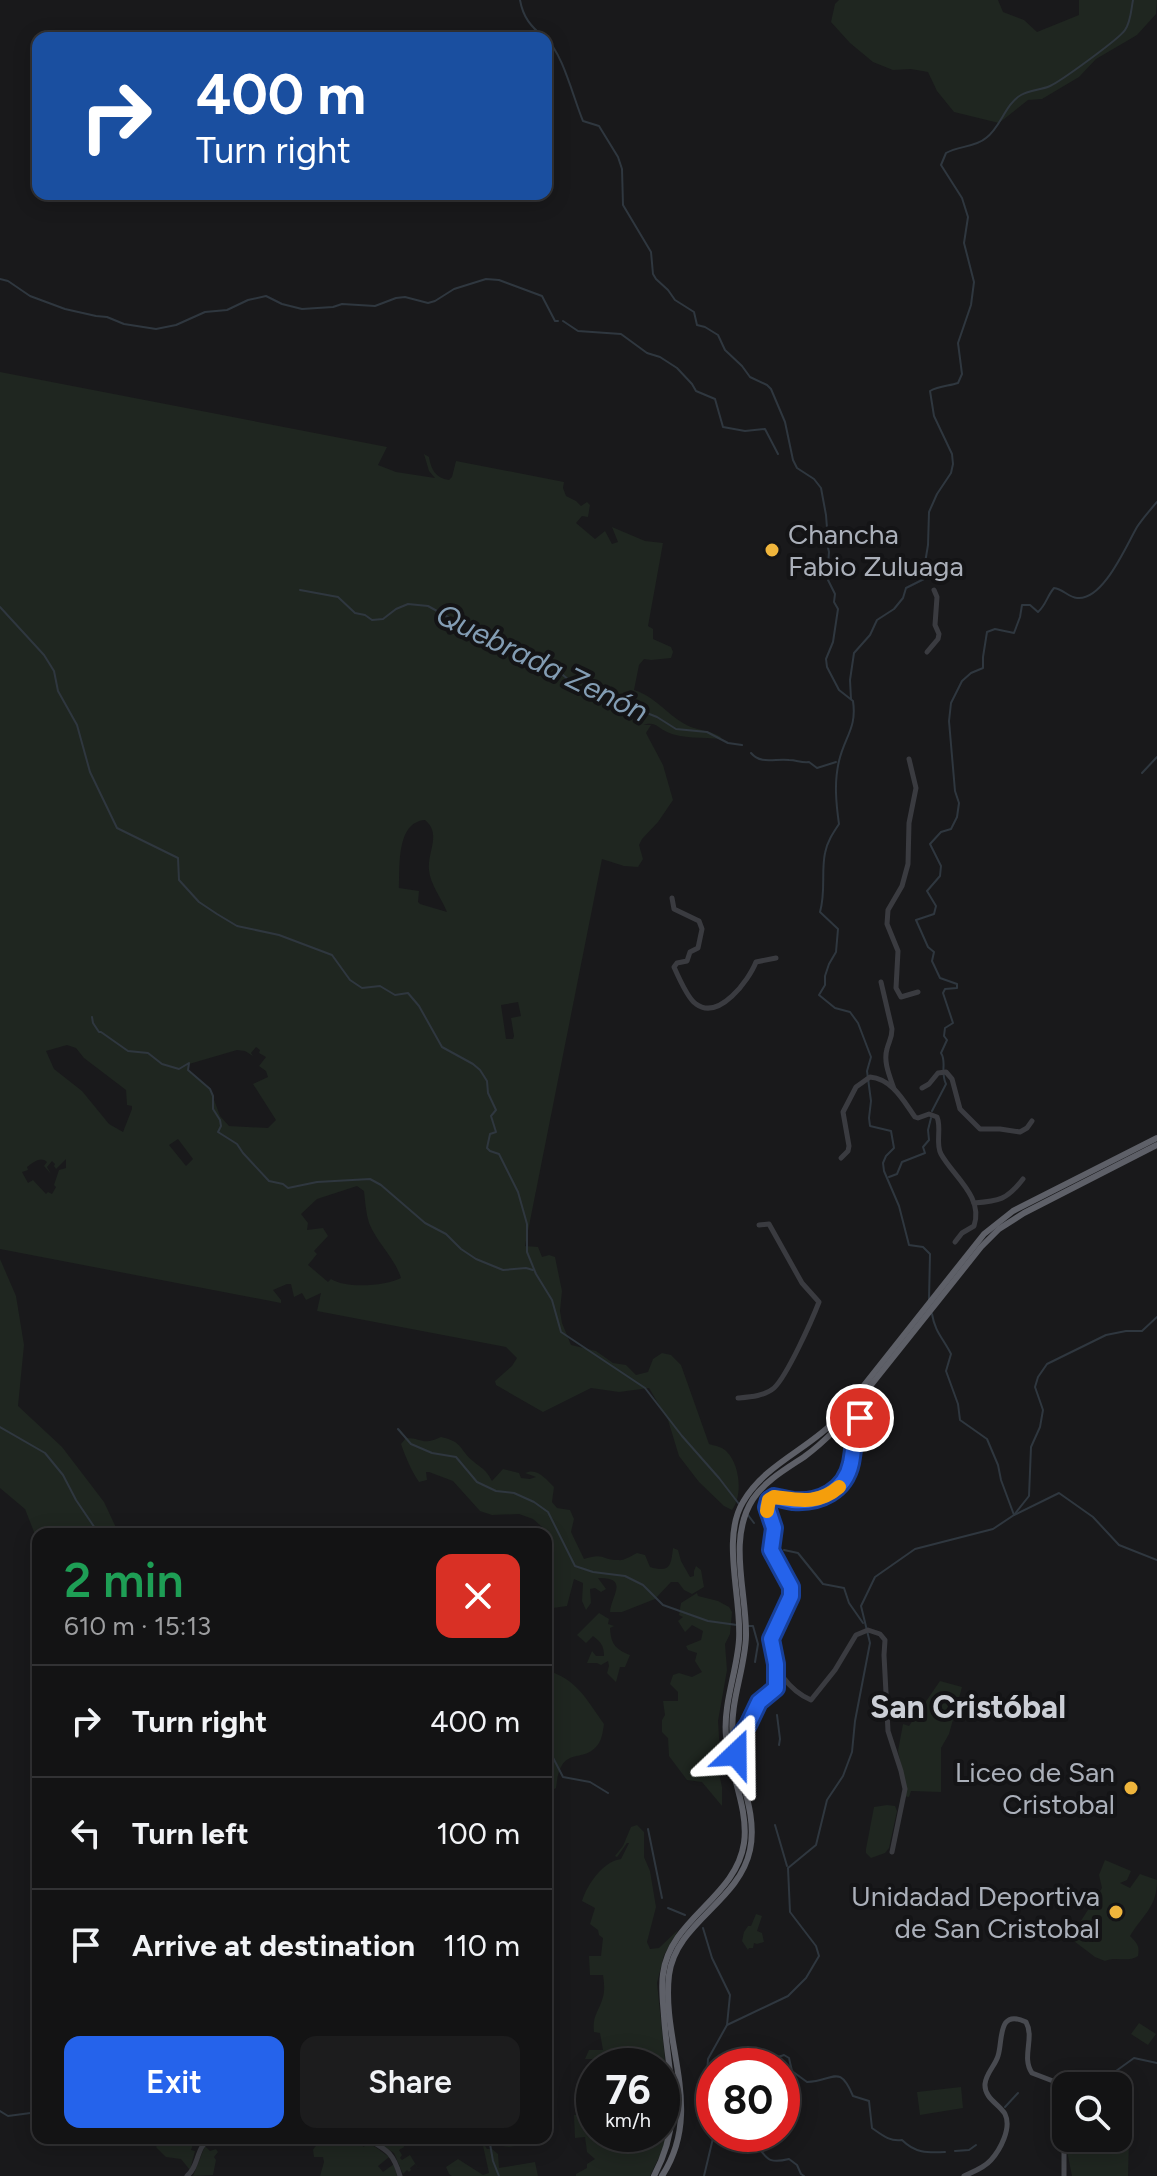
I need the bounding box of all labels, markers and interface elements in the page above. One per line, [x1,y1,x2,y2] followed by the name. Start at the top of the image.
[196,61,366,128] text: 400 m
[64,64,168,168] icon: right
[196,129,351,172] text: Turn right
[788,517,964,583] place label: Chancha Fabio Zuluaga
[763,541,781,559] marker: Chancha Fabio Zuluaga
[430,595,654,730] water label: Quebrada Zenón
[826,1384,894,1452] pin
[838,1396,882,1440] icon: arrive
[64,1551,184,1609] text: 2 min
[436,1554,520,1638] button: close
[64,1610,211,1642] text: 610 m · 15:13
[870,1688,1066,1726] district label: San Cristóbal
[64,1699,108,1743] icon: right
[132,1703,267,1740] text: Turn right
[430,1703,520,1740] text: 400 m
[694,1712,778,1796] position arrow
[955,1755,1115,1821] place label: Liceo de San Cristobal
[1122,1779,1140,1797] marker: Liceo de San Cristobal
[64,1811,108,1855] icon: left
[132,1815,249,1852] text: Turn left
[436,1815,520,1852] text: 100 m
[851,1879,1100,1945] place label: Unidadad Deportiva de San Cristobal
[1107,1903,1125,1921] marker: Unidadad Deportiva de San Cristobal
[64,1923,108,1967] icon: arrive
[132,1927,415,1964] text: Arrive at destination
[443,1927,520,1964] text: 110 m
[64,2036,284,2128] button: Exit
[300,2036,520,2128] button: Share
[696,2048,800,2152] speed limit sign: 80
[605,2066,651,2114] text: 76
[1052,2072,1132,2152] map controls
[1052,2072,1132,2152] button: search
[605,2108,651,2132] text: km/h

